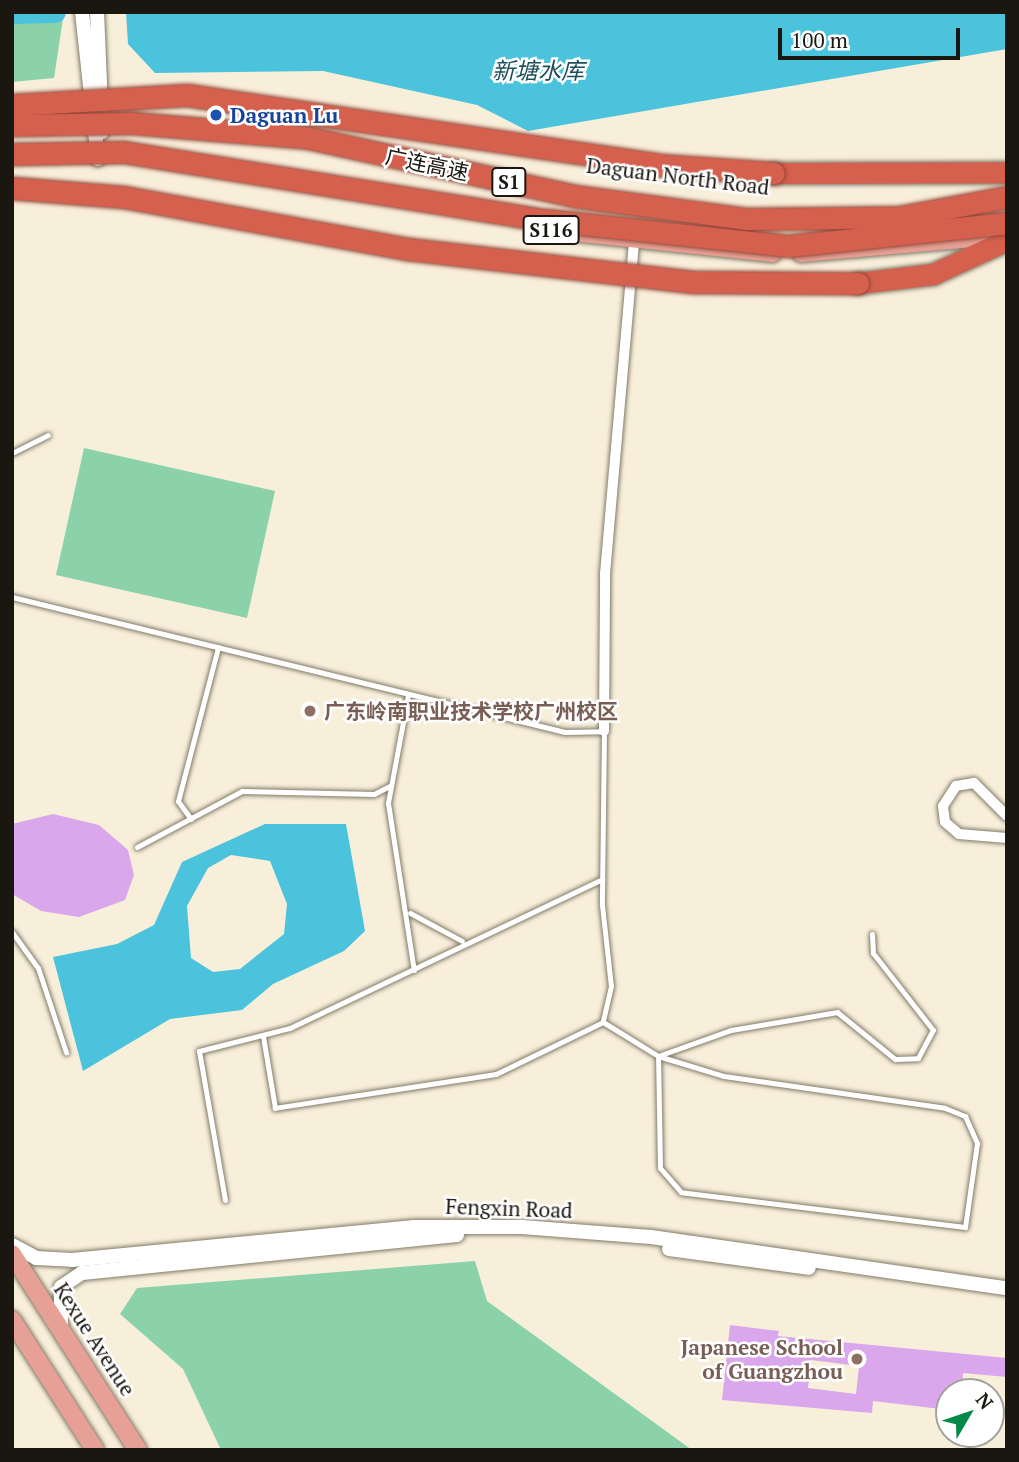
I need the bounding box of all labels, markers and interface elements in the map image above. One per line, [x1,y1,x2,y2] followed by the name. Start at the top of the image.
[781,14,963,58] scale bar
[791,26,848,54] text: 100 m
[492,57,584,85] water label: 新塘水库
[230,102,338,128] place label: Daguan Lu
[208,107,224,123] marker: Daguan Lu
[383,143,471,185] street label: 广连高速
[585,152,771,200] street label: Daguan North Road
[490,166,528,198] road number: S1
[521,214,581,246] road number: S116
[324,698,618,724] place label: 广东岭南职业技术学校广州校区
[302,703,318,719] marker: 广东岭南职业技术学校广州校区
[445,1193,573,1223] street label: Fengxin Road
[49,1278,141,1400] street label: Kexue Avenue
[681,1334,843,1384] place label: Japanese School of Guangzhou
[849,1351,865,1367] marker: Japanese School of Guangzhou
[935,1378,1005,1448] north arrow
[971,1387,999,1414] text: N

